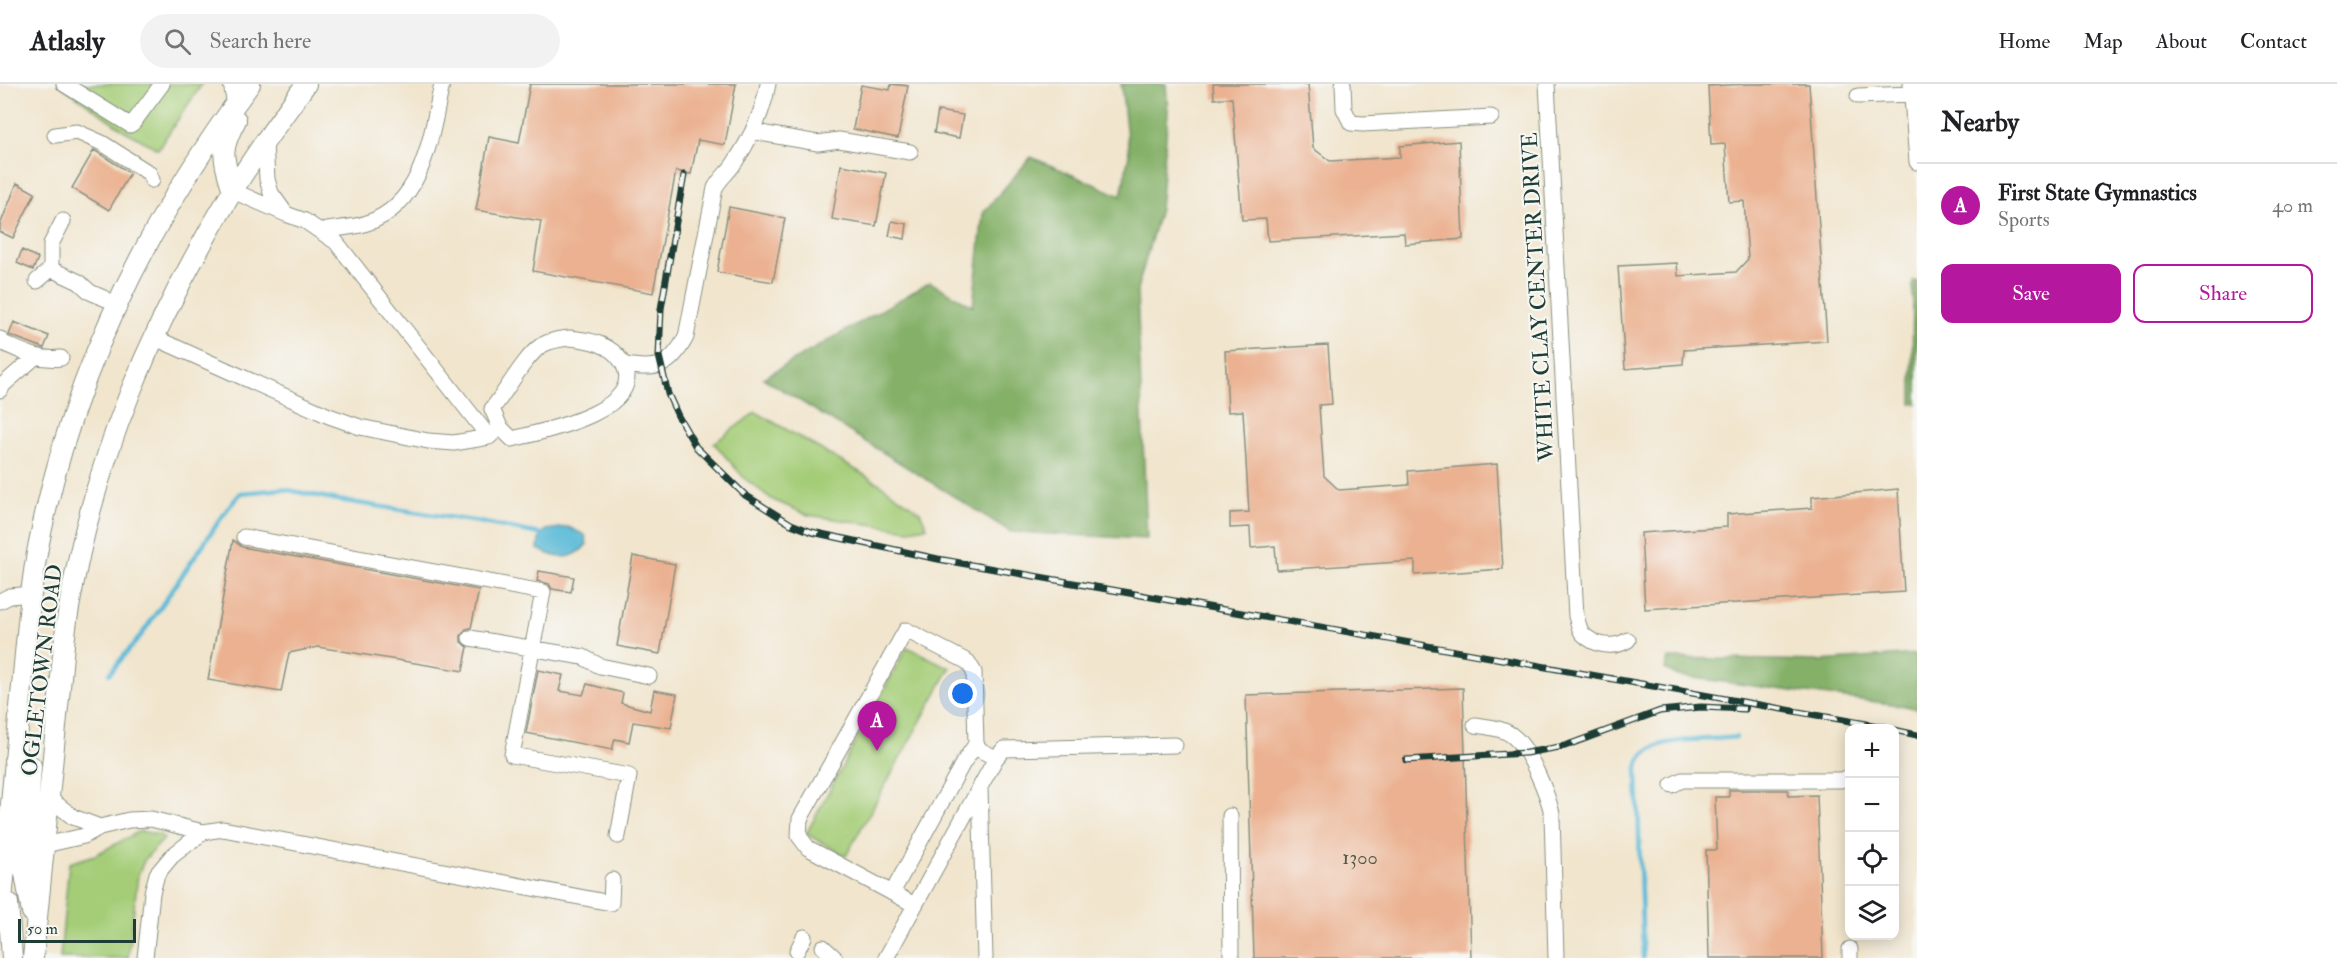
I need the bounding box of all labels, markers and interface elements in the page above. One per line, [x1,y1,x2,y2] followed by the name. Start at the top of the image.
[140,14,560,68] search box
[30,24,104,59] text: Atlasly
[161,25,194,58] icon: search
[209,27,311,55] text: Search here
[1998,28,2050,55] text: Home
[2083,28,2123,55] text: Map
[2156,28,2207,55] text: About
[2240,28,2307,55] text: Contact
[1941,107,2019,139] text: Nearby
[1515,131,1561,463] street label: WHITE CLAY CENTER DRIVE
[1998,179,2197,207] text: First State Gymnastics
[1954,193,1967,218] text: A
[2272,193,2313,218] text: 40 m
[1998,207,2050,232] text: Sports
[1941,264,2121,323] button: Save
[2133,264,2313,323] button: Share
[15,563,69,778] street label: OGLETOWN ROAD
[948,679,977,708] your location
[858,702,896,751] pin: A
[1845,724,1899,940] map controls
[1845,724,1899,778] button: +
[1845,778,1899,832] button: −
[1845,832,1899,886] button: locate
[1342,845,1378,870] house number: 1300
[1845,886,1899,940] button: layers
[18,916,136,944] scale bar
[27,919,58,939] text: 50 m

